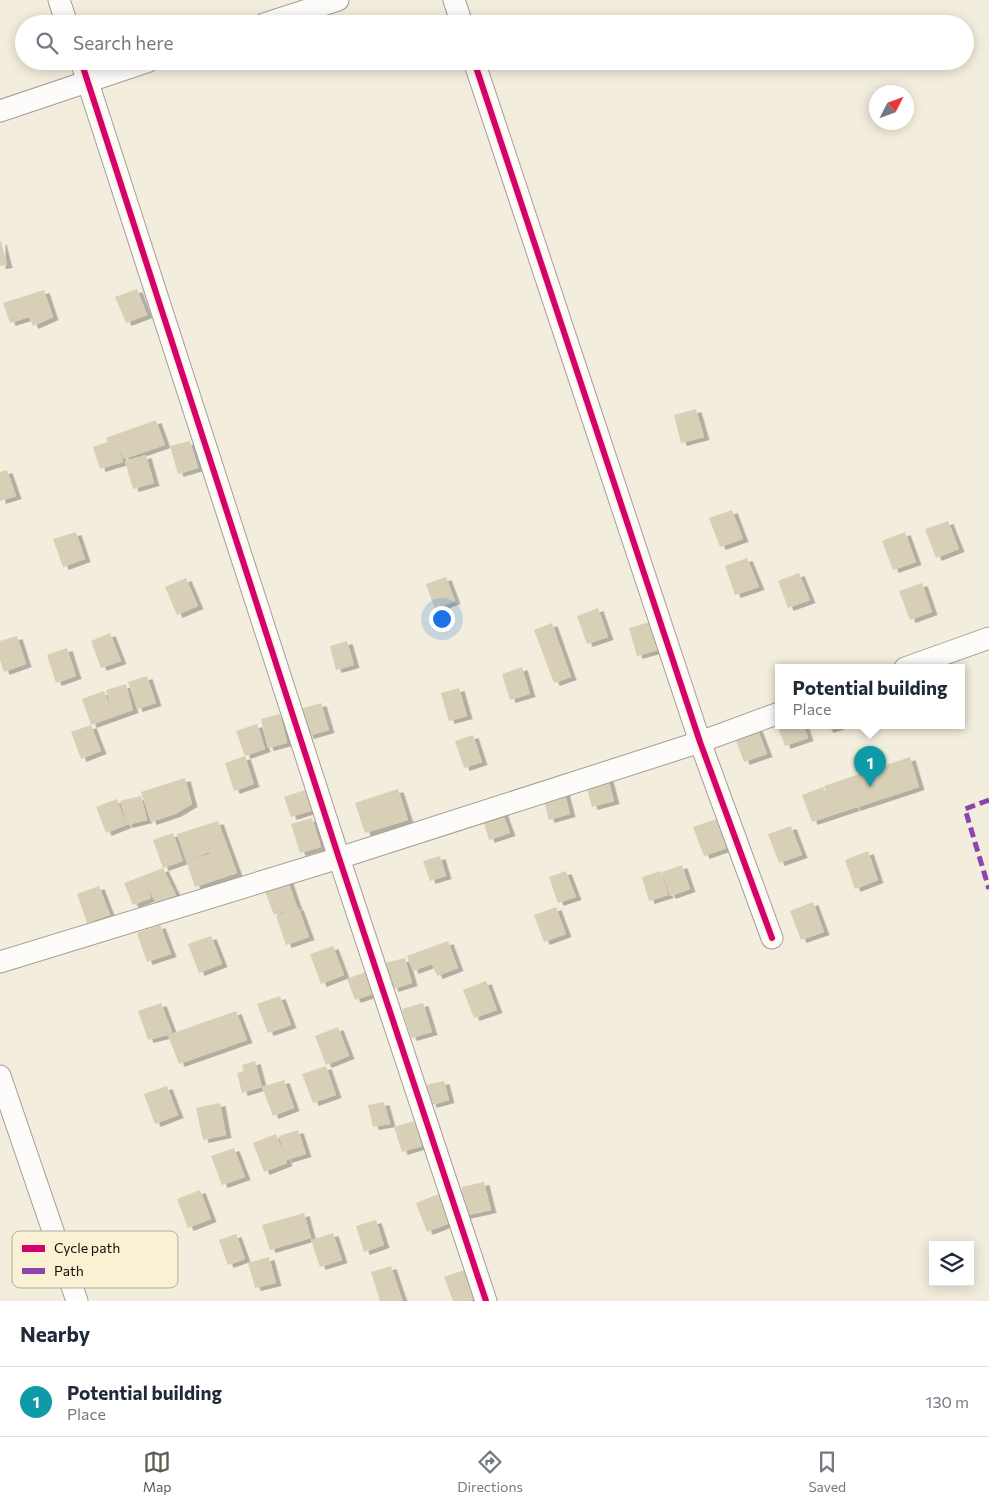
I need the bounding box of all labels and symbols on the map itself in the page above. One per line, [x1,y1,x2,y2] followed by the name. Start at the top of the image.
[869,85,914,130] north arrow
[429,606,455,632] your location
[854,746,886,787] pin: 1
[12,1231,178,1288] legend
[54,1239,120,1256] text: Cycle path
[54,1262,84,1279] text: Path

